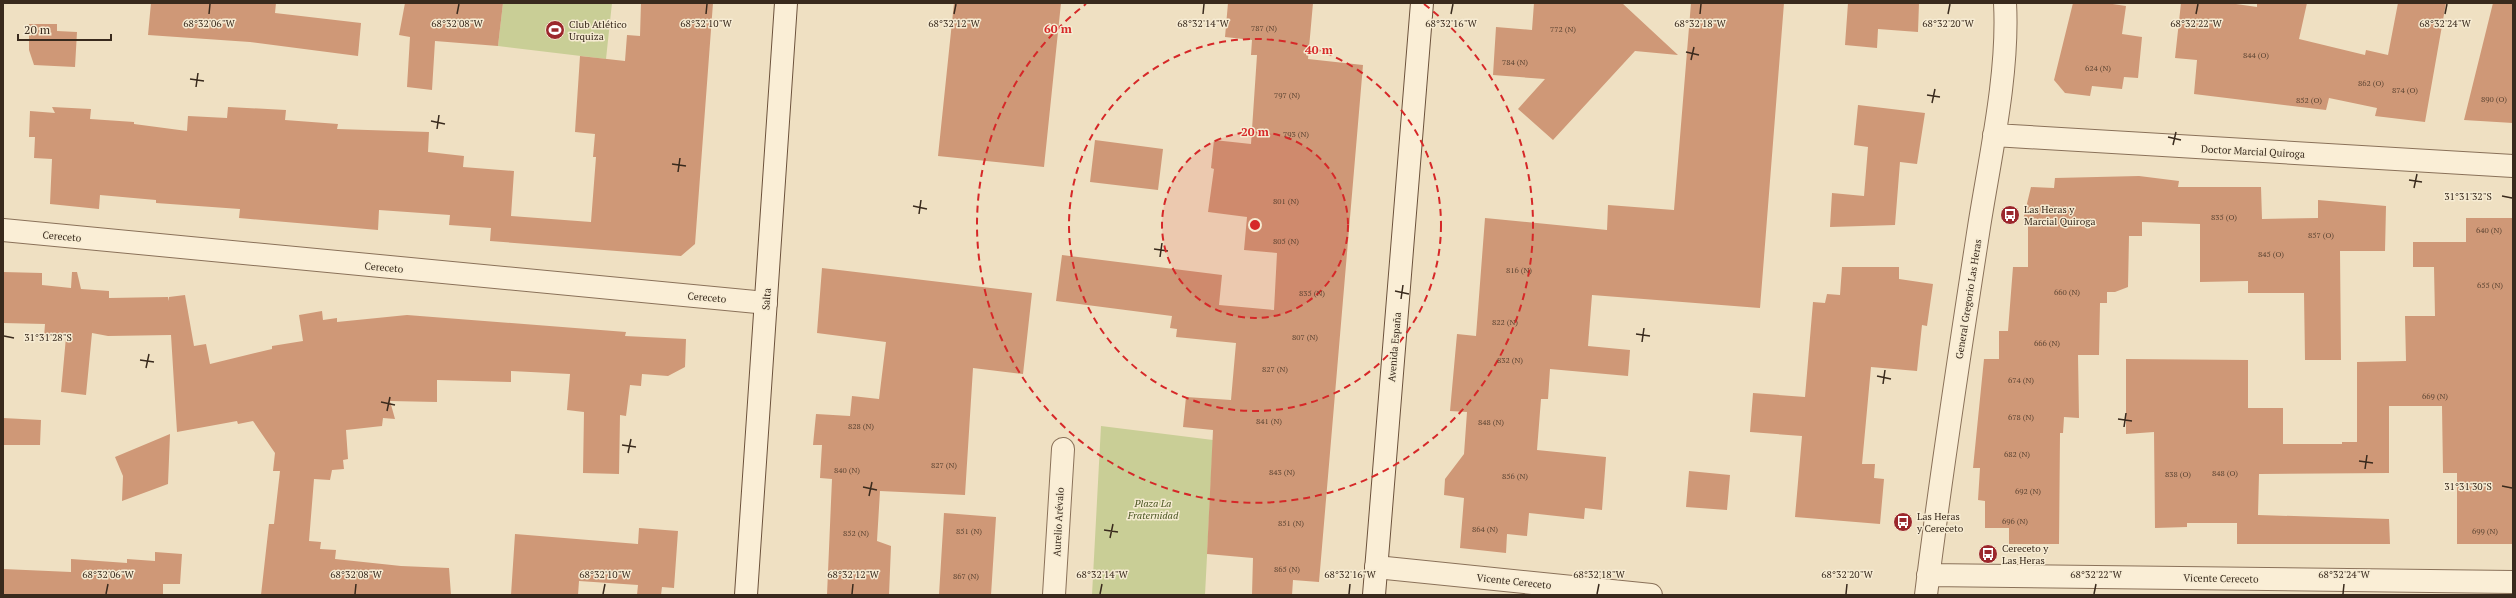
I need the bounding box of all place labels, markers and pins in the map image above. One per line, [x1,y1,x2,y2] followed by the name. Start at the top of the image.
[569,18,627,43] place label: Club Atlético Urquiza
[544,19,566,41] sports icon: Club Atlético Urquiza
[2024,203,2096,228] place label: Las Heras y Marcial Quiroga
[1999,204,2021,226] bus stop icon: Las Heras y Marcial Quiroga
[1248,218,1262,232] centre of rings
[1916,510,1964,535] place label: Las Heras y Cereceto
[1892,511,1914,533] bus stop icon: Las Heras y Cereceto
[2002,542,2049,567] place label: Cereceto y Las Heras
[1977,543,1999,565] bus stop icon: Cereceto y Las Heras

